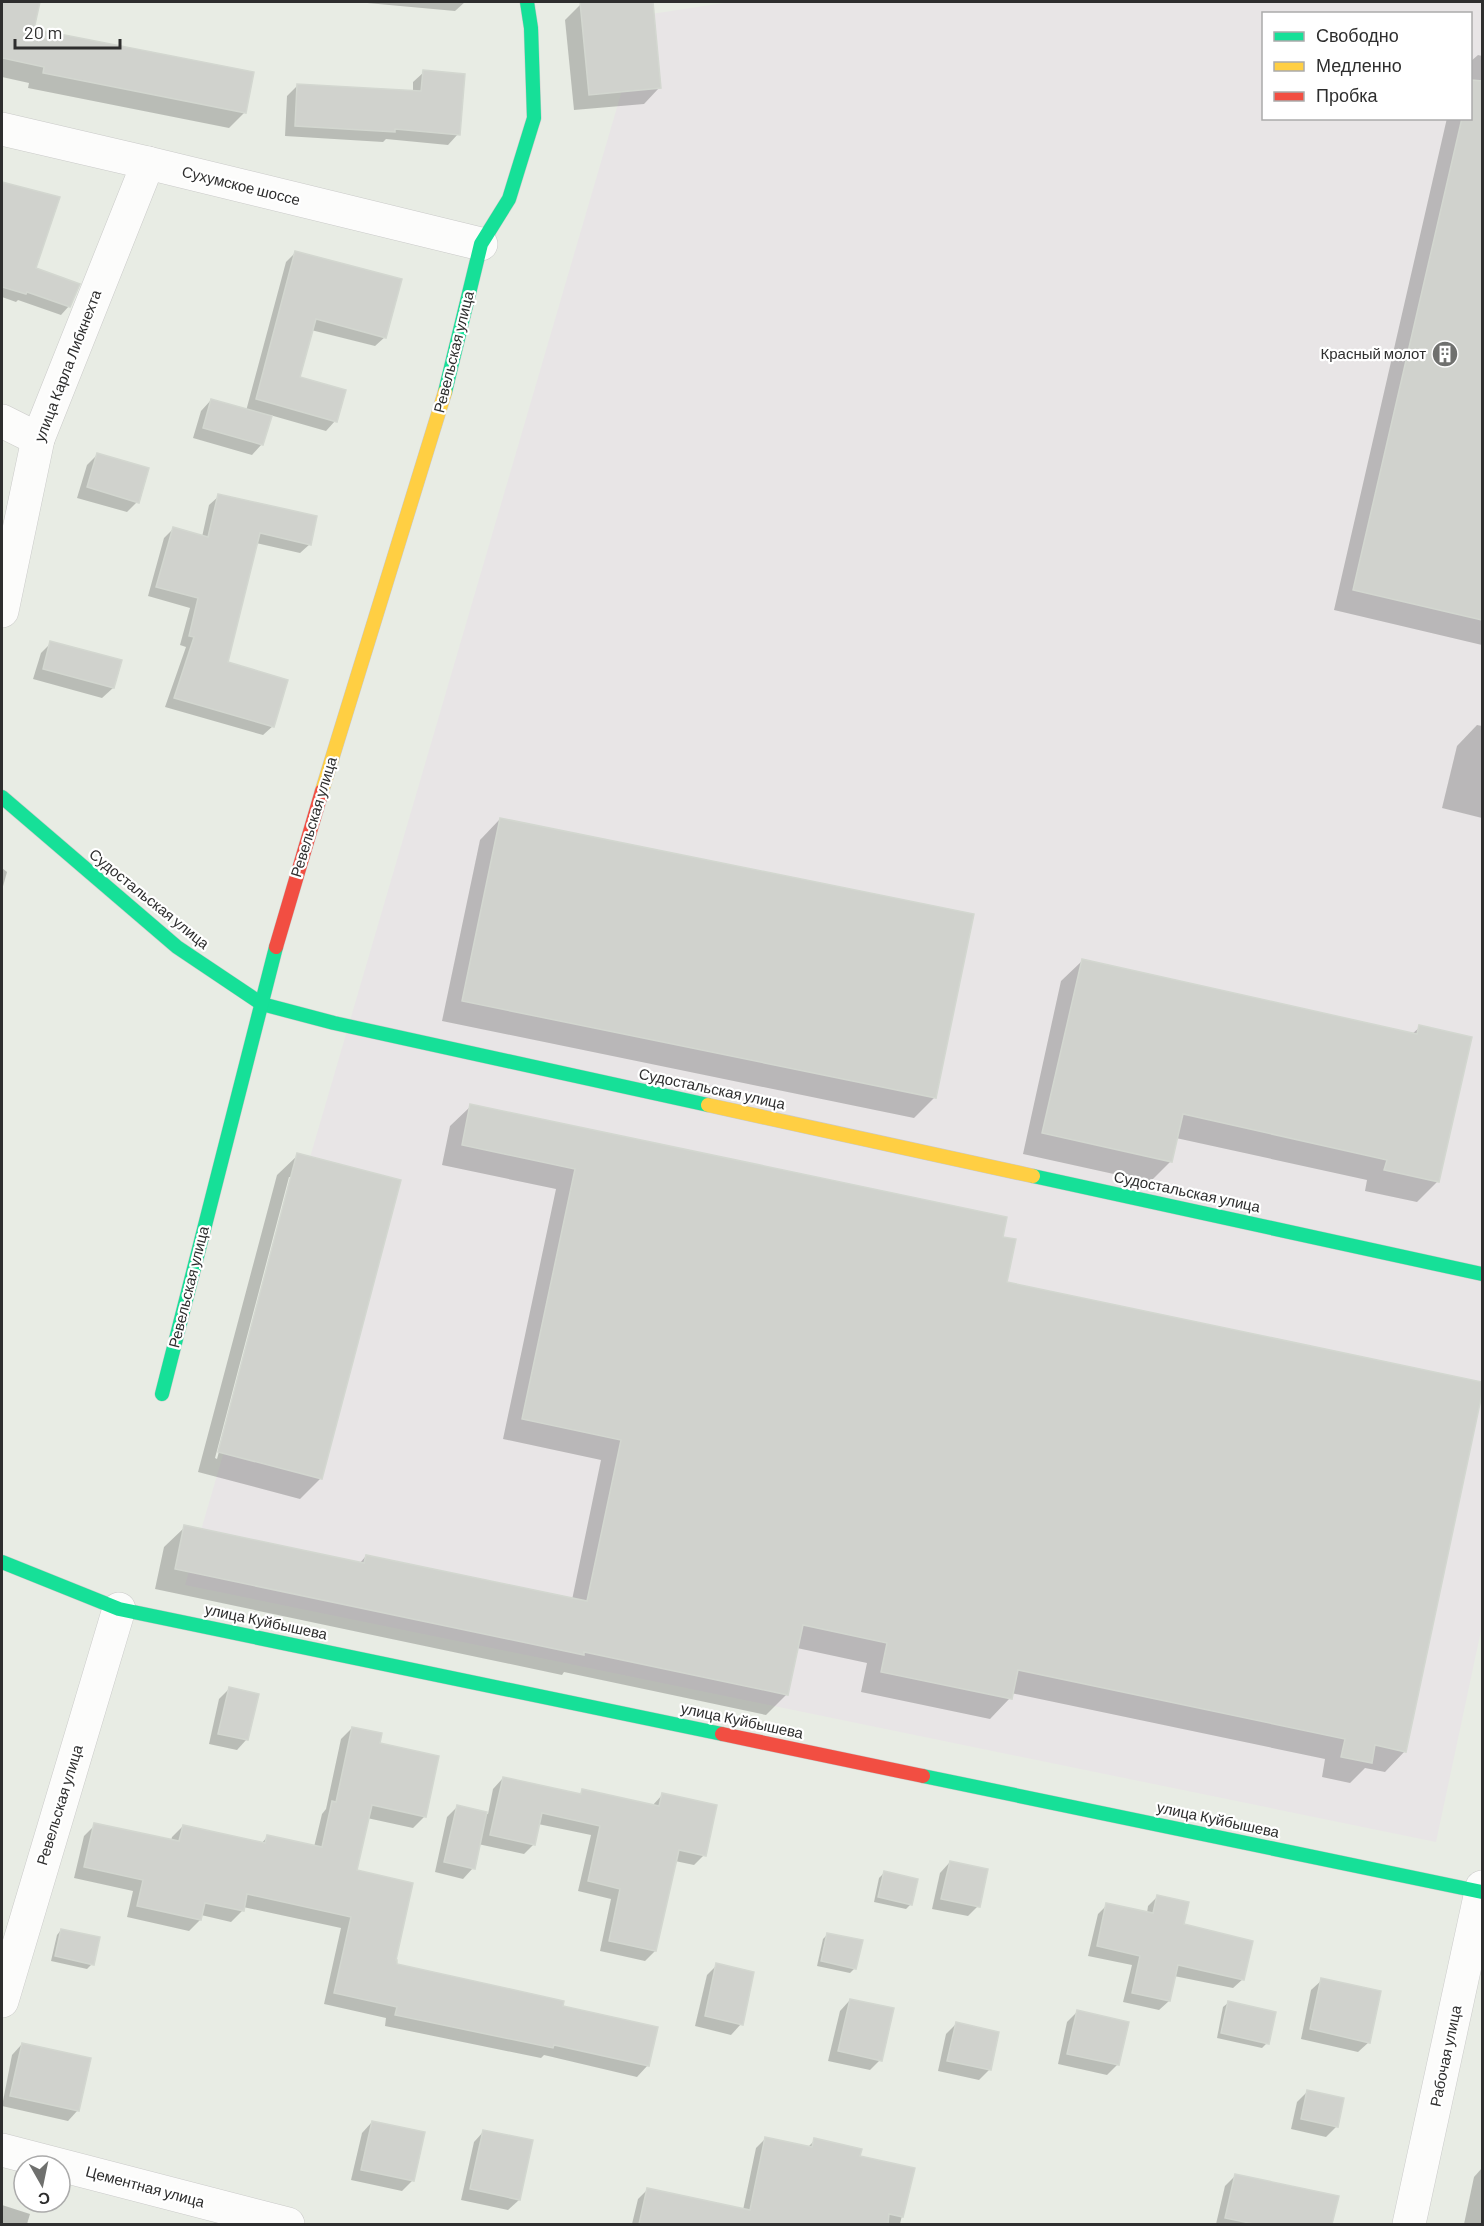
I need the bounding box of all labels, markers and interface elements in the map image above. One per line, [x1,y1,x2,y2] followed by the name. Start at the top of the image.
[15,12,120,50] scale bar
[1262,12,1472,120] legend
[24,21,62,43] text: 20 m
[1316,24,1399,46] text: Свободно
[1316,54,1402,76] text: Медленно
[1316,84,1379,106] text: Пробка
[180,162,302,208] street label: Сухумское шоссе
[30,287,105,444] street label: улица Карла Либкнехта
[429,288,477,415] street label: Ревельская улица
[1430,339,1460,369] building icon: Красный молот
[1321,344,1426,362] place label: Красный молот
[286,754,340,879] street label: Ревельская улица
[86,844,214,953] street label: Судостальская улица
[637,1064,788,1112] street label: Судостальская улица
[1112,1167,1263,1215] street label: Судостальская улица
[164,1223,212,1350] street label: Ревельская улица
[203,1599,330,1643] street label: улица Куйбышева
[679,1698,806,1742] street label: улица Куйбышева
[32,1742,86,1867] street label: Ревельская улица
[1155,1797,1282,1841] street label: улица Куйбышева
[1426,2003,1465,2108] street label: Рабочая улица
[12,2154,72,2214] north arrow
[84,2162,207,2211] street label: Цементная улица
[37,2189,52,2210] text: С

